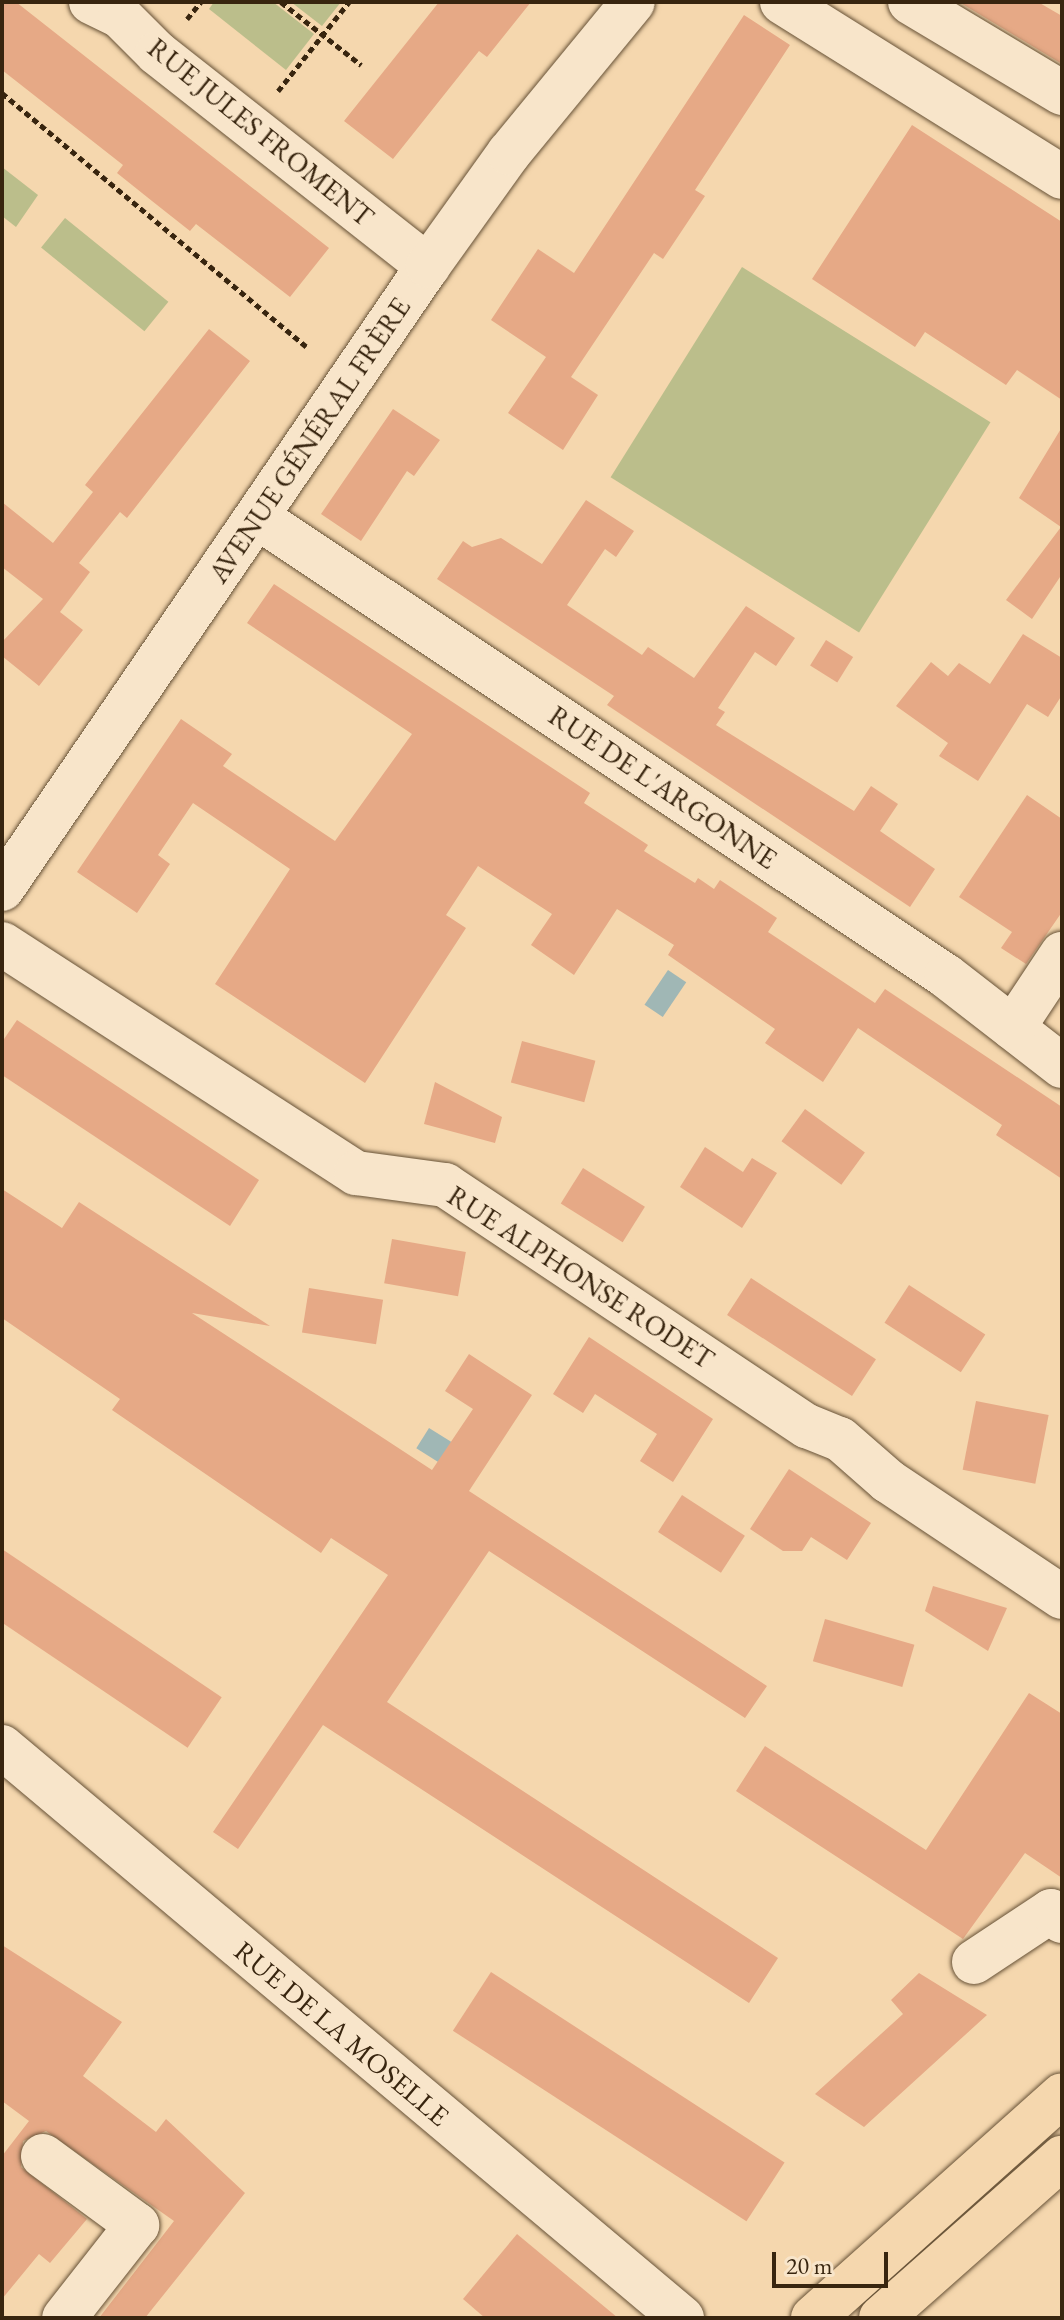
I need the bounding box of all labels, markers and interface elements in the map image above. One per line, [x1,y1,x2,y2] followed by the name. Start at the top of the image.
[141,31,381,233] street label: RUE JULES FROMENT
[201,291,417,589] street label: AVENUE GÉNÉRAL FRÈRE
[543,698,783,876] street label: RUE DE L'ARGONNE
[442,1178,720,1376] street label: RUE ALPHONSE RODET
[228,1933,456,2133] street label: RUE DE LA MOSELLE
[776,2236,892,2286] scale bar
[786,2250,833,2281] text: 20 m

